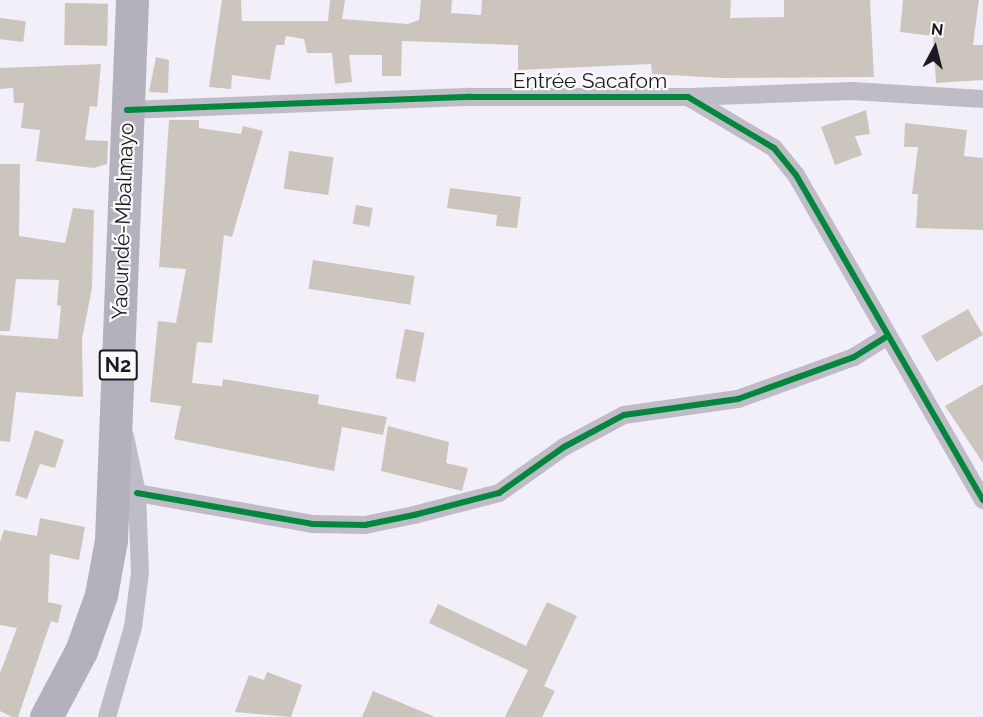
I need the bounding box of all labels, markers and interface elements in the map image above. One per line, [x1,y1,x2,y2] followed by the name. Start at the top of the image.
[905,18,965,78] north arrow
[930,19,944,40] text: N
[513,68,667,94] street label: Entrée Sacafom
[107,122,139,320] street label: Yaoundé-Mbalmayo
[98,348,138,382] road number: N2

